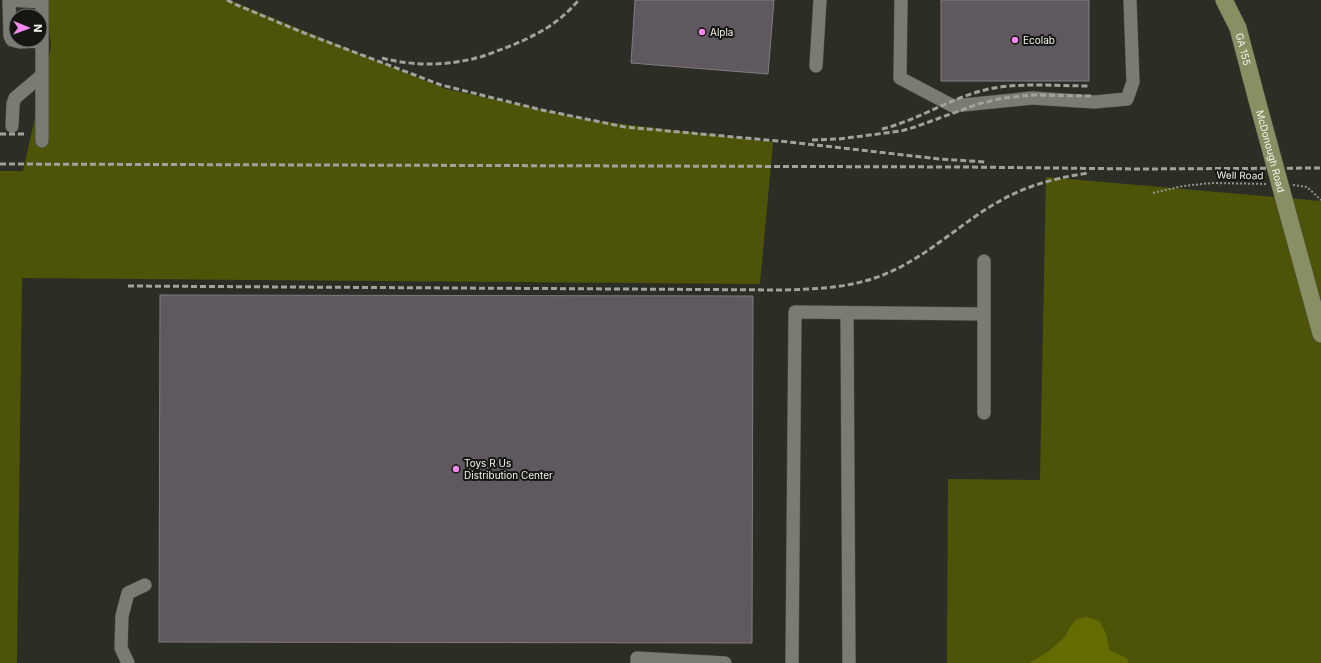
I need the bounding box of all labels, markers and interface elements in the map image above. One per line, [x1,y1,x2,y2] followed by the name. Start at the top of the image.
[8,8,48,48] north arrow
[31,24,45,32] text: N
[710,26,733,38] place label: Alpla
[697,27,707,37] marker: Alpla
[1233,31,1254,67] street label: GA 155
[1023,34,1055,46] place label: Ecolab
[1010,35,1020,45] marker: Ecolab
[1254,109,1288,194] street label: McDonough Road
[1216,169,1264,181] street label: Well Road
[464,457,553,481] place label: Toys R Us Distribution Center
[451,464,461,474] marker: Toys R Us Distribution Center

